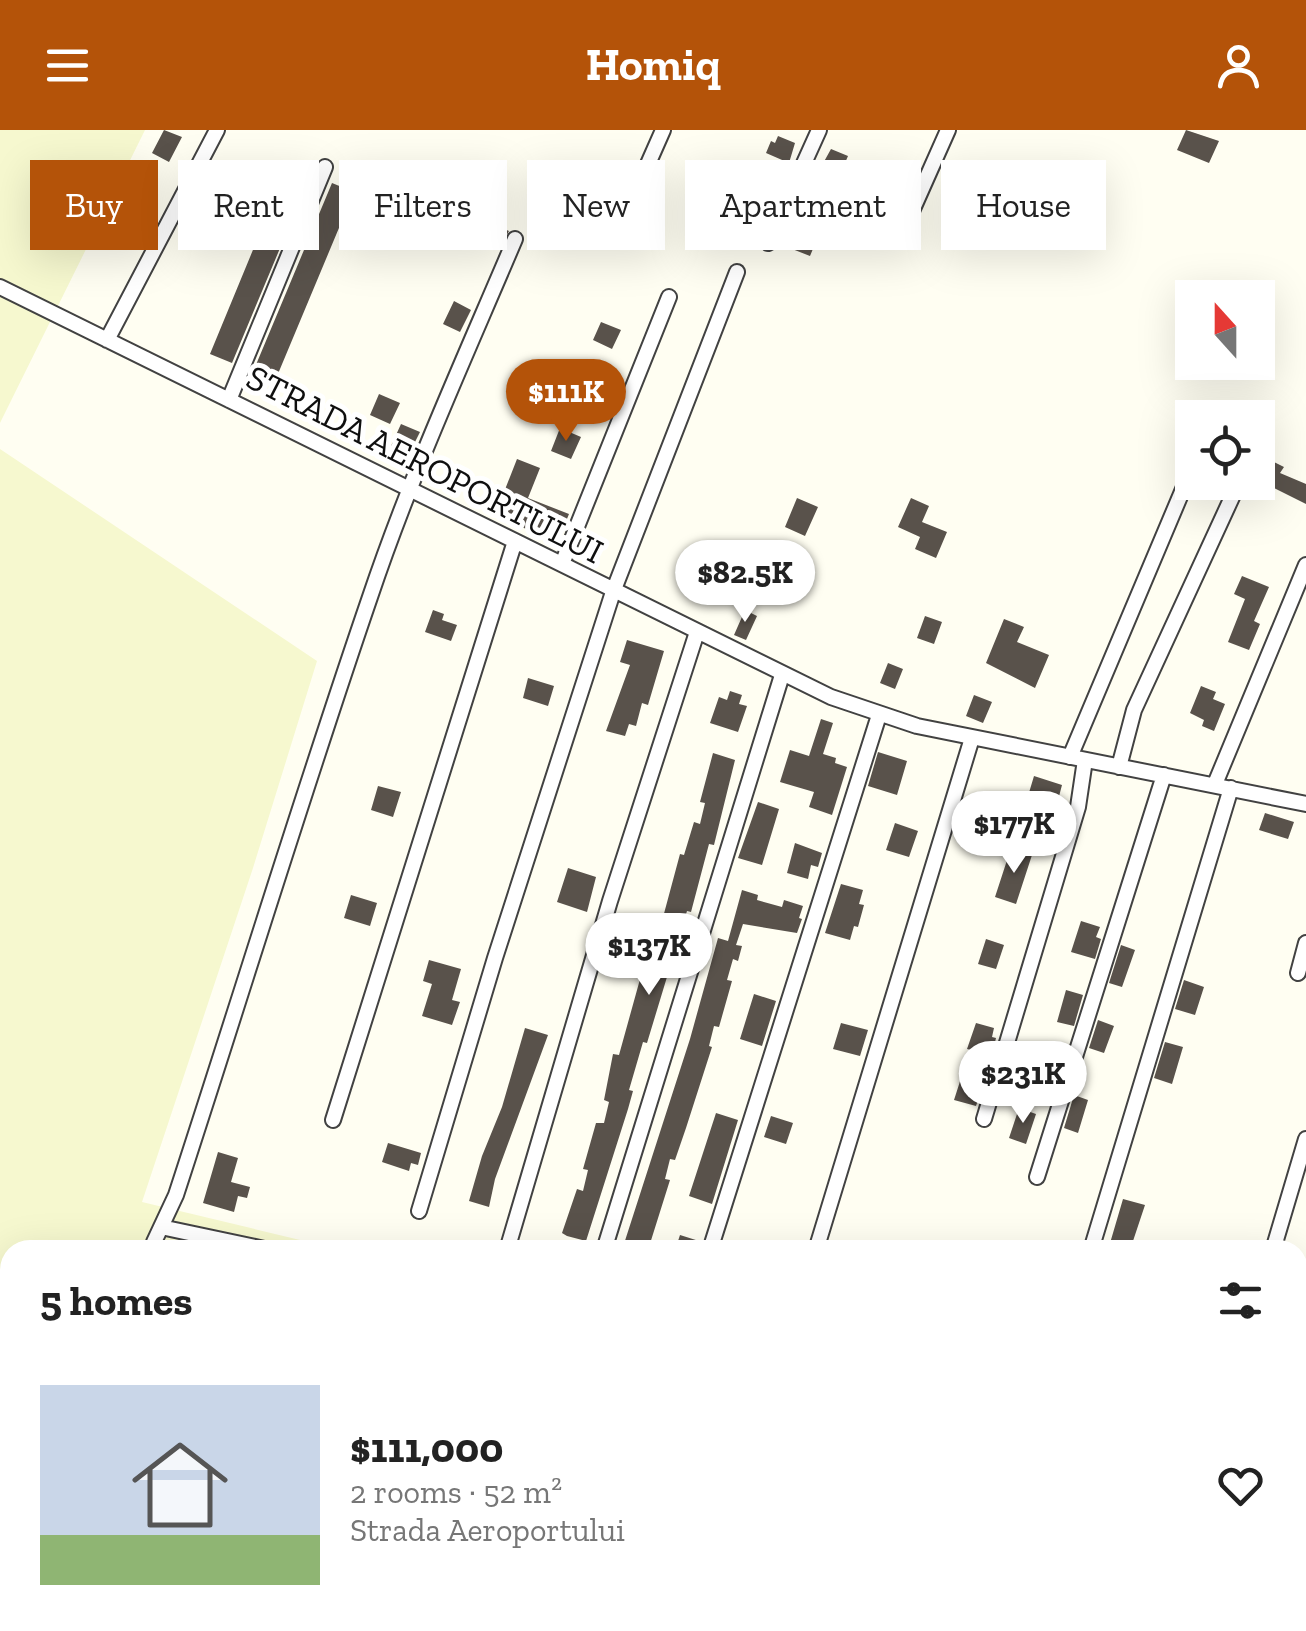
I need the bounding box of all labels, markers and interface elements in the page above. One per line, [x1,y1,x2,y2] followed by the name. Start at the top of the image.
[40,38,95,93] icon: menu
[586,38,720,92] text: Homiq
[1211,38,1266,93] icon: person
[30,160,158,250] chip: Buy
[178,160,319,250] chip: Rent
[339,160,507,250] chip: Filters
[527,160,665,250] chip: New
[685,160,921,250] chip: Apartment
[941,160,1106,250] chip: House
[1175,280,1275,380] north arrow
[1175,280,1275,500] map controls
[240,356,610,572] street label: STRADA AEROPORTULUI
[496,359,636,444] pin: $111K
[528,372,604,410] text: $111K
[1175,400,1275,500] button: locate
[664,540,826,625] pin: $82.5K
[697,553,793,591] text: $82.5K
[944,791,1084,876] pin: $177K
[973,804,1055,842] text: $177K
[579,913,719,998] pin: $137K
[607,926,691,964] text: $137K
[953,1041,1093,1126] pin: $231K
[981,1054,1065,1092] text: $231K
[1213,1273,1268,1328] icon: filters
[40,1275,193,1326] text: 5 homes
[350,1422,503,1473] text: $111,000
[120,1425,240,1545] icon: home
[1213,1458,1268,1513] icon: heart
[350,1473,562,1511] text: 2 rooms · 52 m²
[350,1511,625,1549] text: Strada Aeroportului

